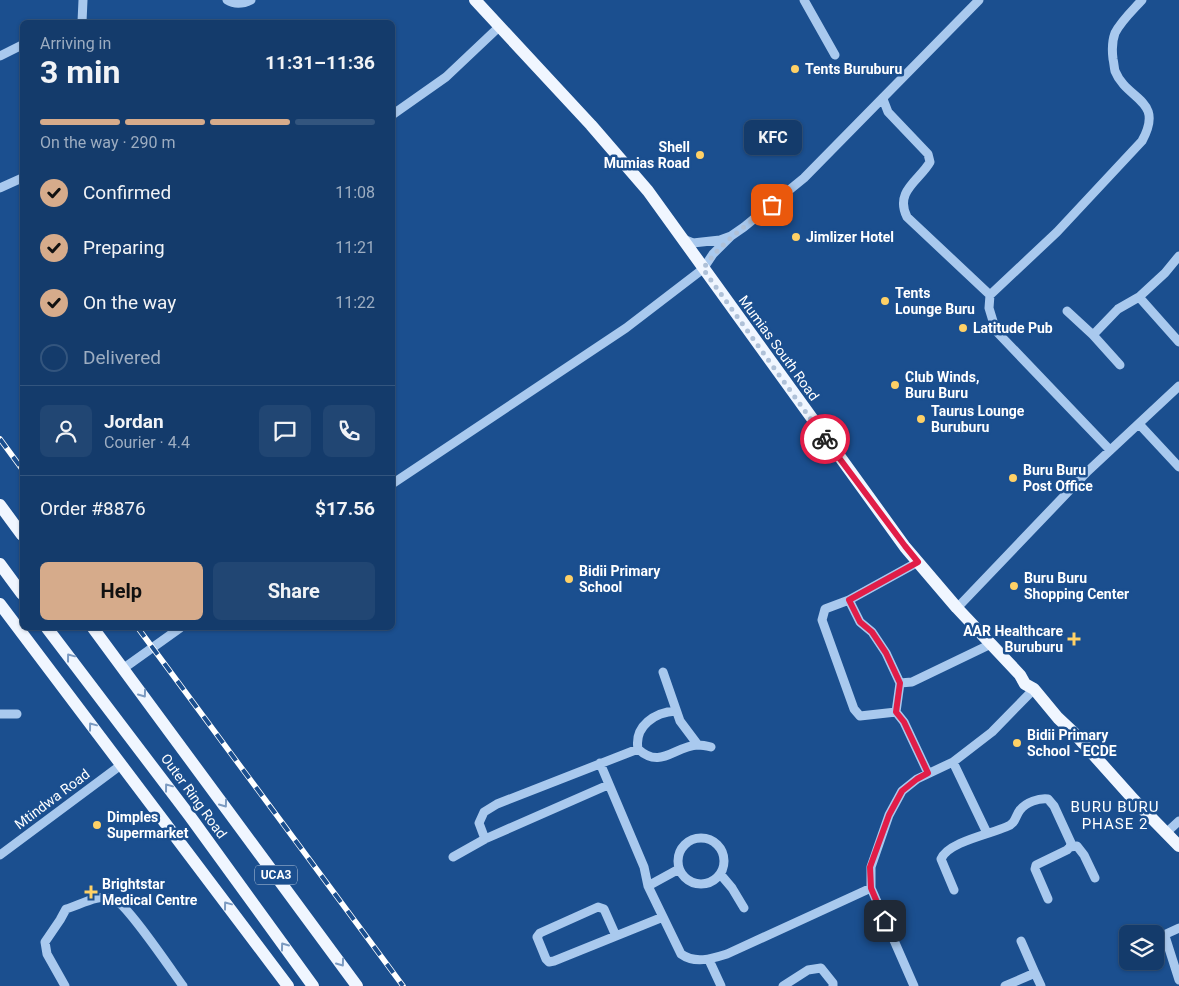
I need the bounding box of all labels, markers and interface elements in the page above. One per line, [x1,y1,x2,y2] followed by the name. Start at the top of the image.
[40,34,111,53] text: Arriving in
[265,51,375,74] text: 11:31–11:36
[40,53,120,91] text: 3 min
[805,61,902,77] place label: Tents Buruburu
[789,63,801,75] marker: Tents Buruburu
[743,120,801,155] callout: KFC
[758,128,788,147] text: KFC
[40,133,176,152] text: On the way · 290 m
[604,139,690,171] place label: Shell Mumias Road
[694,149,706,161] marker: Shell Mumias Road
[40,179,68,207] icon: check
[83,181,171,204] text: Confirmed
[335,183,375,202] text: 11:08
[751,184,793,226] pin
[758,191,786,219] icon: bag
[806,229,894,245] place label: Jimlizer Hotel
[790,231,802,243] marker: Jimlizer Hotel
[40,234,68,262] icon: check
[83,236,165,259] text: Preparing
[335,238,375,257] text: 11:21
[895,285,975,317] place label: Tents Lounge Buru
[40,289,68,317] icon: check
[83,291,176,314] text: On the way
[736,292,822,404] street label: Mumias South Road
[335,293,375,312] text: 11:22
[879,295,891,307] marker: Tents Lounge Buru
[973,320,1053,336] place label: Latitude Pub
[957,322,969,334] marker: Latitude Pub
[83,346,161,369] text: Delivered
[905,369,979,401] place label: Club Winds, Buru Buru
[889,379,901,391] marker: Club Winds, Buru Buru
[931,403,1025,435] place label: Taurus Lounge Buruburu
[40,405,92,457] button: person
[259,405,311,457] button: chat
[323,405,375,457] button: phone
[104,410,164,433] text: Jordan
[915,413,927,425] marker: Taurus Lounge Buruburu
[800,414,850,464] courier
[811,425,839,453] icon: bike
[104,433,190,452] text: Courier · 4.4
[1023,462,1093,494] place label: Buru Buru Post Office
[1007,472,1019,484] marker: Buru Buru Post Office
[40,497,146,520] text: Order #8876
[315,497,375,520] text: $17.56
[40,562,203,620] button: Help
[213,562,375,620] button: Share
[579,563,661,595] place label: Bidii Primary School
[1024,570,1129,602] place label: Buru Buru Shopping Center
[563,573,575,585] marker: Bidii Primary School
[1008,580,1020,592] marker: Buru Buru Shopping Center
[963,623,1063,655] place label: AAR Healthcare Buruburu
[1067,632,1081,646] marker: AAR Healthcare Buruburu
[67,654,75,663] one-way arrow
[137,688,146,698] one-way arrow
[89,723,97,732] one-way arrow
[1027,727,1117,759] place label: Bidii Primary School - ECDE
[1011,737,1023,749] marker: Bidii Primary School - ECDE
[158,751,230,841] street label: Outer Ring Road
[11,766,93,832] street label: Mtindwa Road
[165,783,174,793] one-way arrow
[218,798,227,808] one-way arrow
[1071,798,1159,833] district label: BURU BURU PHASE 2
[107,809,189,841] place label: Dimples Supermarket
[91,819,103,831] marker: Dimples Supermarket
[255,866,297,884] road number: UCA3
[102,876,198,908] place label: Brightstar Medical Centre
[84,885,98,899] marker: Brightstar Medical Centre
[864,900,906,942] pin
[224,901,233,911] one-way arrow
[871,907,899,935] icon: home
[1119,925,1164,970] map controls
[1119,925,1164,970] button: layers
[281,942,290,952] one-way arrow
[335,957,343,966] one-way arrow

